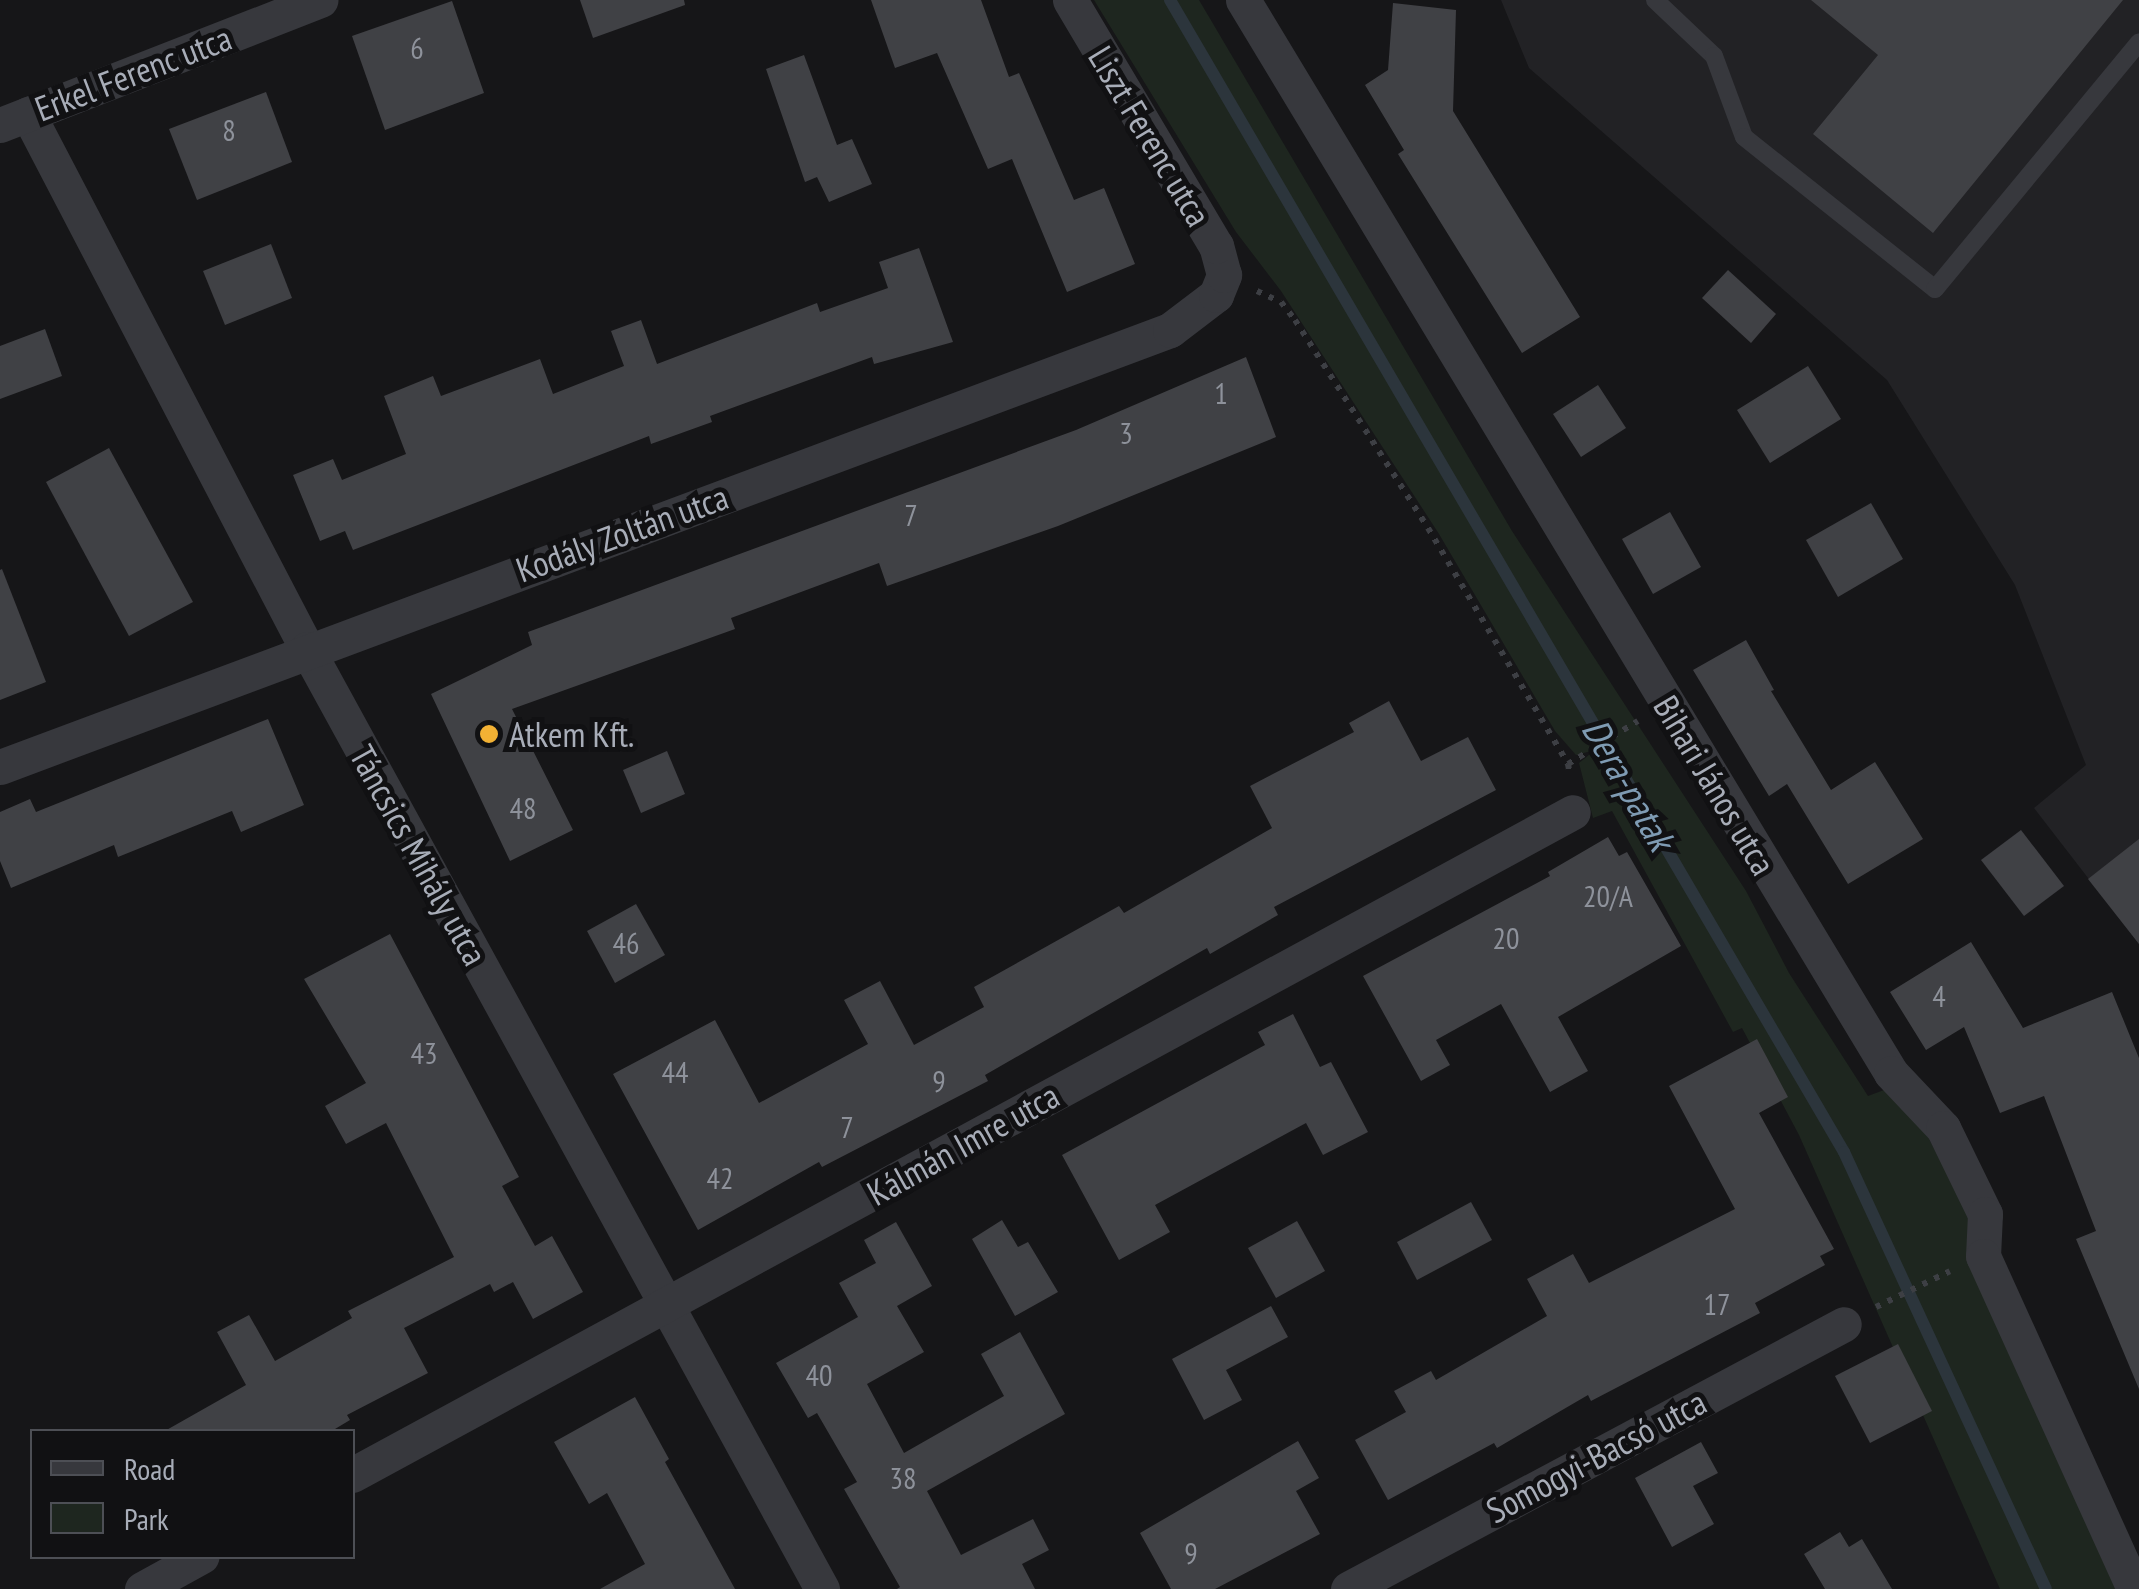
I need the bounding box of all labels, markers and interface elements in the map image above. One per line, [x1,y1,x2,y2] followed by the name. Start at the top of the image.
[29,16,237,130] street label: Erkel Ferenc utca
[410,30,424,66] house number: 6
[1080,38,1220,234] street label: Liszt Ferenc utca
[222,112,236,148] house number: 8
[1214,375,1228,411] house number: 1
[1119,415,1133,451] house number: 3
[510,475,734,591] street label: Kodály Zoltán utca
[904,497,918,533] house number: 7
[1645,688,1785,882] street label: Bihari János utca
[1573,710,1685,858] water label: Dera-patak
[509,713,634,755] place label: Atkem Kft.
[478,723,500,745] marker: Atkem Kft.
[341,737,497,973] street label: Táncsics Mihály utca
[510,790,536,826] house number: 48
[1583,878,1633,914] house number: 20/A
[1493,920,1519,956] house number: 20
[613,925,639,961] house number: 46
[1932,978,1946,1014] house number: 4
[411,1035,437,1071] house number: 43
[662,1054,688,1090] house number: 44
[932,1063,946,1099] house number: 9
[860,1074,1066,1214] street label: Kálmán Imre utca
[840,1109,854,1145] house number: 7
[707,1160,733,1196] house number: 42
[1704,1286,1730,1322] house number: 17
[806,1357,832,1393] house number: 40
[1479,1381,1713,1531] street label: Somogyi-Bacsó utca
[30,1429,355,1559] legend
[124,1449,175,1488] text: Road
[890,1460,916,1496] house number: 38
[124,1499,169,1538] text: Park
[1184,1535,1198,1571] house number: 9

